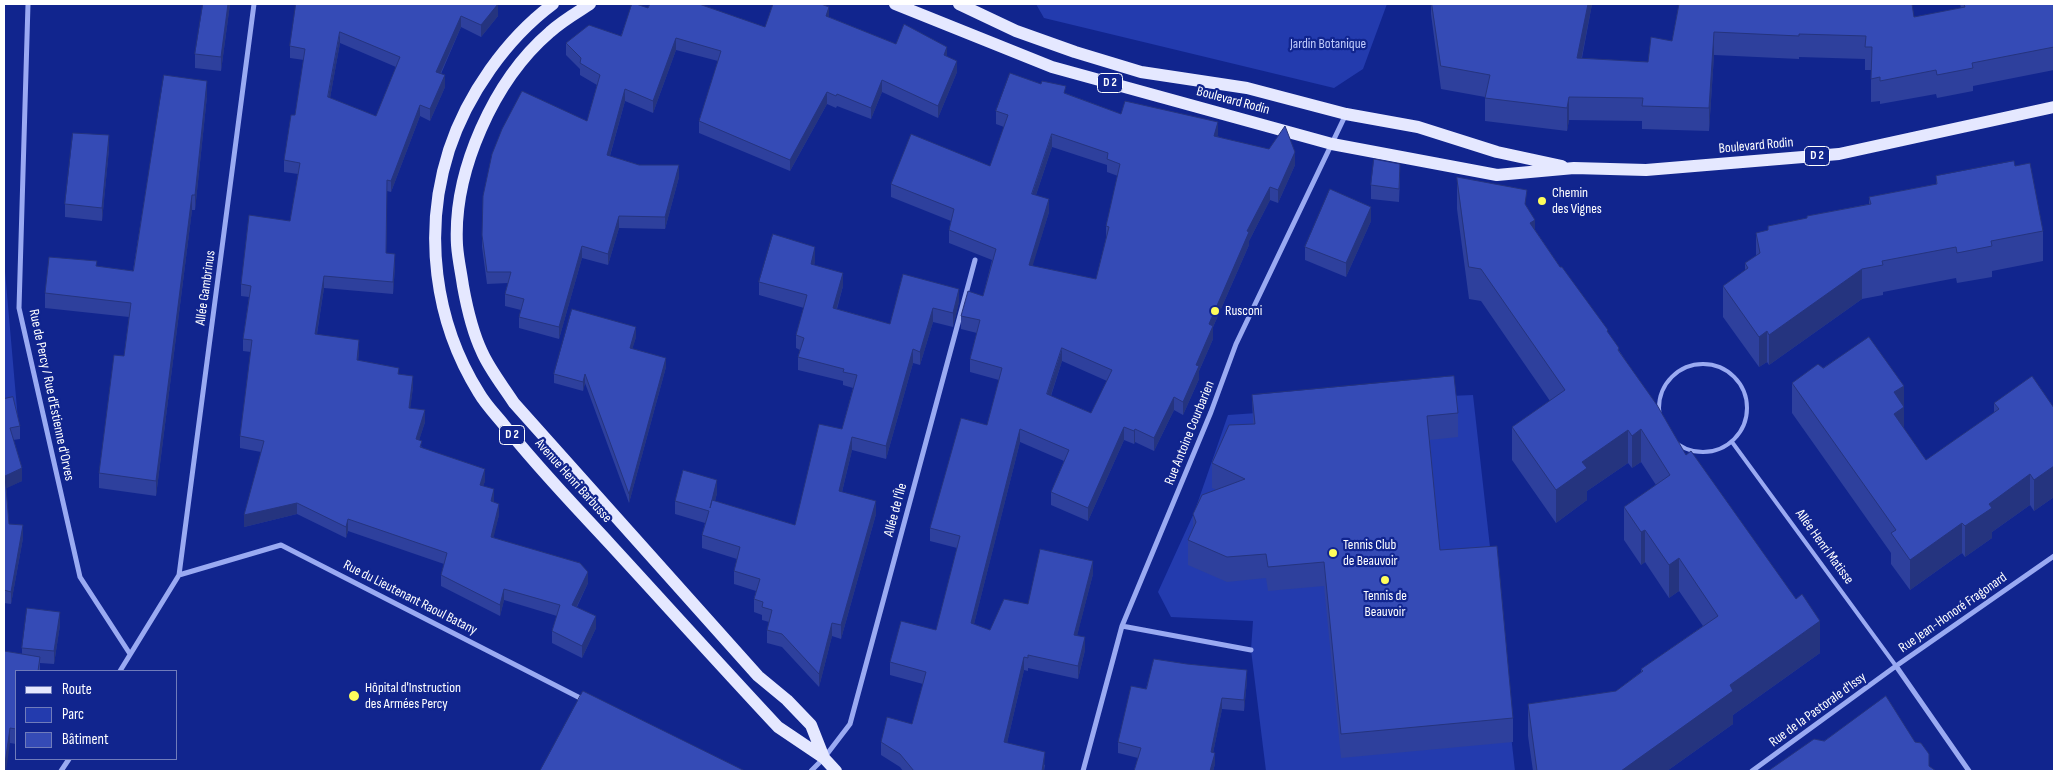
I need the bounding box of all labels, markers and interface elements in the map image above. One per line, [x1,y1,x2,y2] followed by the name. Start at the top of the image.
[1290,36,1366,52] park label: Jardin Botanique
[1098,74,1122,92] road number: D 2
[1195,83,1271,119] street label: Boulevard Rodin
[1718,134,1794,158] street label: Boulevard Rodin
[1804,146,1830,166] road number: D 2
[1552,185,1602,218] place label: Chemin des Vignes
[1536,195,1548,207] marker: Chemin des Vignes
[192,249,220,327] street label: Allée Gambrinus
[1225,303,1262,319] place label: Rusconi
[1209,305,1221,317] marker: Rusconi
[25,308,77,482] street label: Rue de Percy / Rue d'Estienne d'Orves
[1161,379,1219,487] street label: Rue Antoine Courbarien
[500,426,524,444] road number: D 2
[531,436,615,526] street label: Avenue Henri Barbusse
[881,482,911,538] street label: Allée de l'Île
[1791,506,1857,588] street label: Allée Henri Matisse
[1343,537,1398,570] place label: Tennis Club de Beauvoir
[1327,547,1339,559] marker: Tennis Club de Beauvoir
[340,557,480,639] street label: Rue du Lieutenant Raoul Batany
[1896,569,2010,657] street label: Rue Jean-Honoré Fragonard
[1379,574,1391,586] marker: Tennis de Beauvoir
[1363,588,1407,620] place label: Tennis de Beauvoir
[1766,669,1870,751] street label: Rue de la Pastorale d'Issy
[15,670,178,760] legend
[62,680,92,699] text: Route
[365,680,461,712] place label: Hôpital d'Instruction des Armées Percy
[347,689,361,703] marker: Hôpital d'Instruction des Armées Percy
[62,705,84,724] text: Parc
[62,730,109,749] text: Bâtiment

